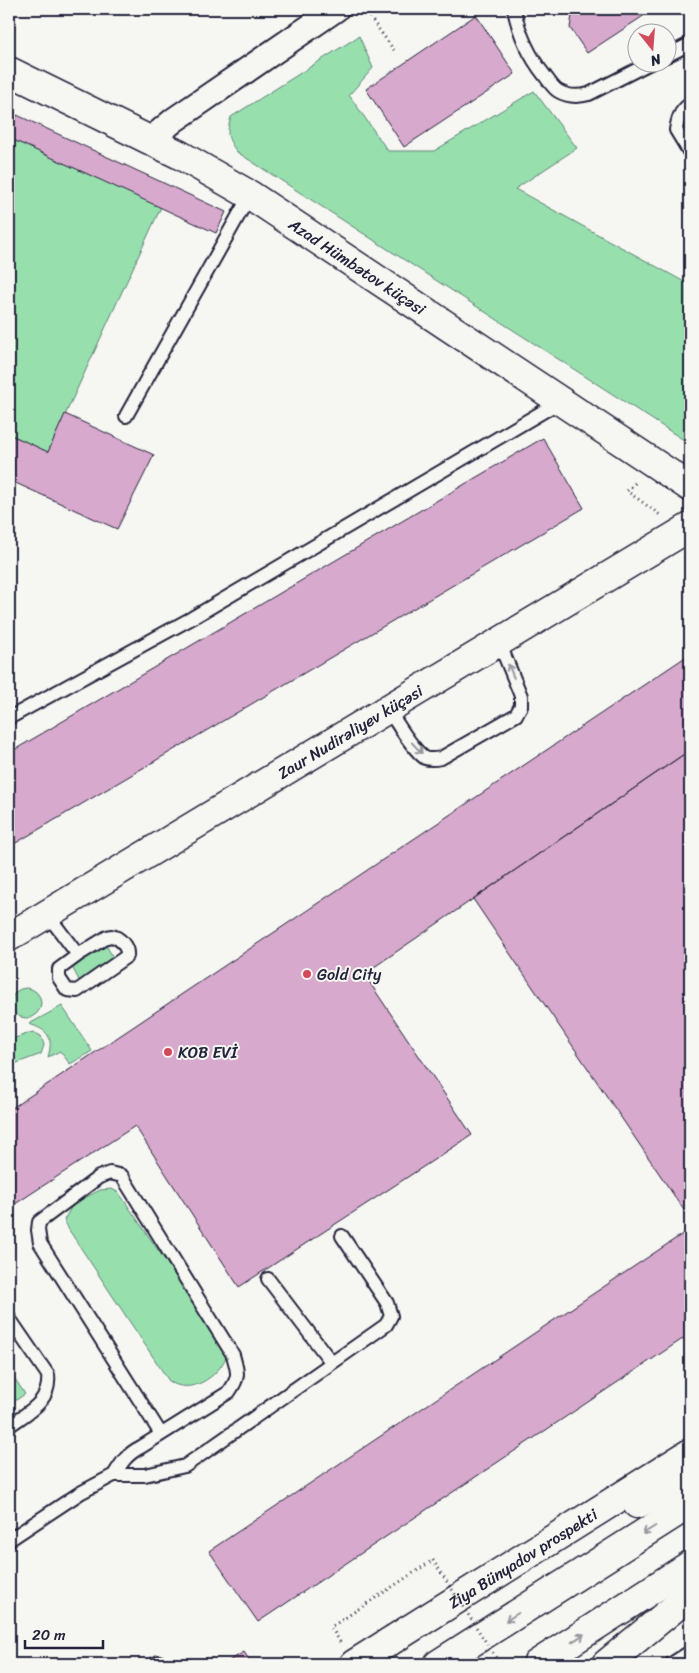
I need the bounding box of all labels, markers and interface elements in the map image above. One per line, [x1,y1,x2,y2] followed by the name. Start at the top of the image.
[626,22,676,72] north arrow
[647,46,665,73] text: N
[282,209,432,323] street label: Azad Hümbətov küçəsi
[505,664,515,679] one-way arrow
[271,676,429,787] street label: Zaur Nudirəliyev küçəsi
[411,742,423,755] one-way arrow
[317,960,382,989] place label: Gold City
[301,968,313,980] marker: Gold City
[178,1038,239,1067] place label: KOB EVİ
[162,1046,174,1058] marker: KOB EVİ
[442,1500,604,1616] street label: Ziya Bünyadov prospekti
[643,1525,657,1535] one-way arrow
[505,1612,519,1622] one-way arrow
[25,1618,102,1650] scale bar
[32,1622,66,1648] text: 20 m
[571,1633,585,1643] one-way arrow

